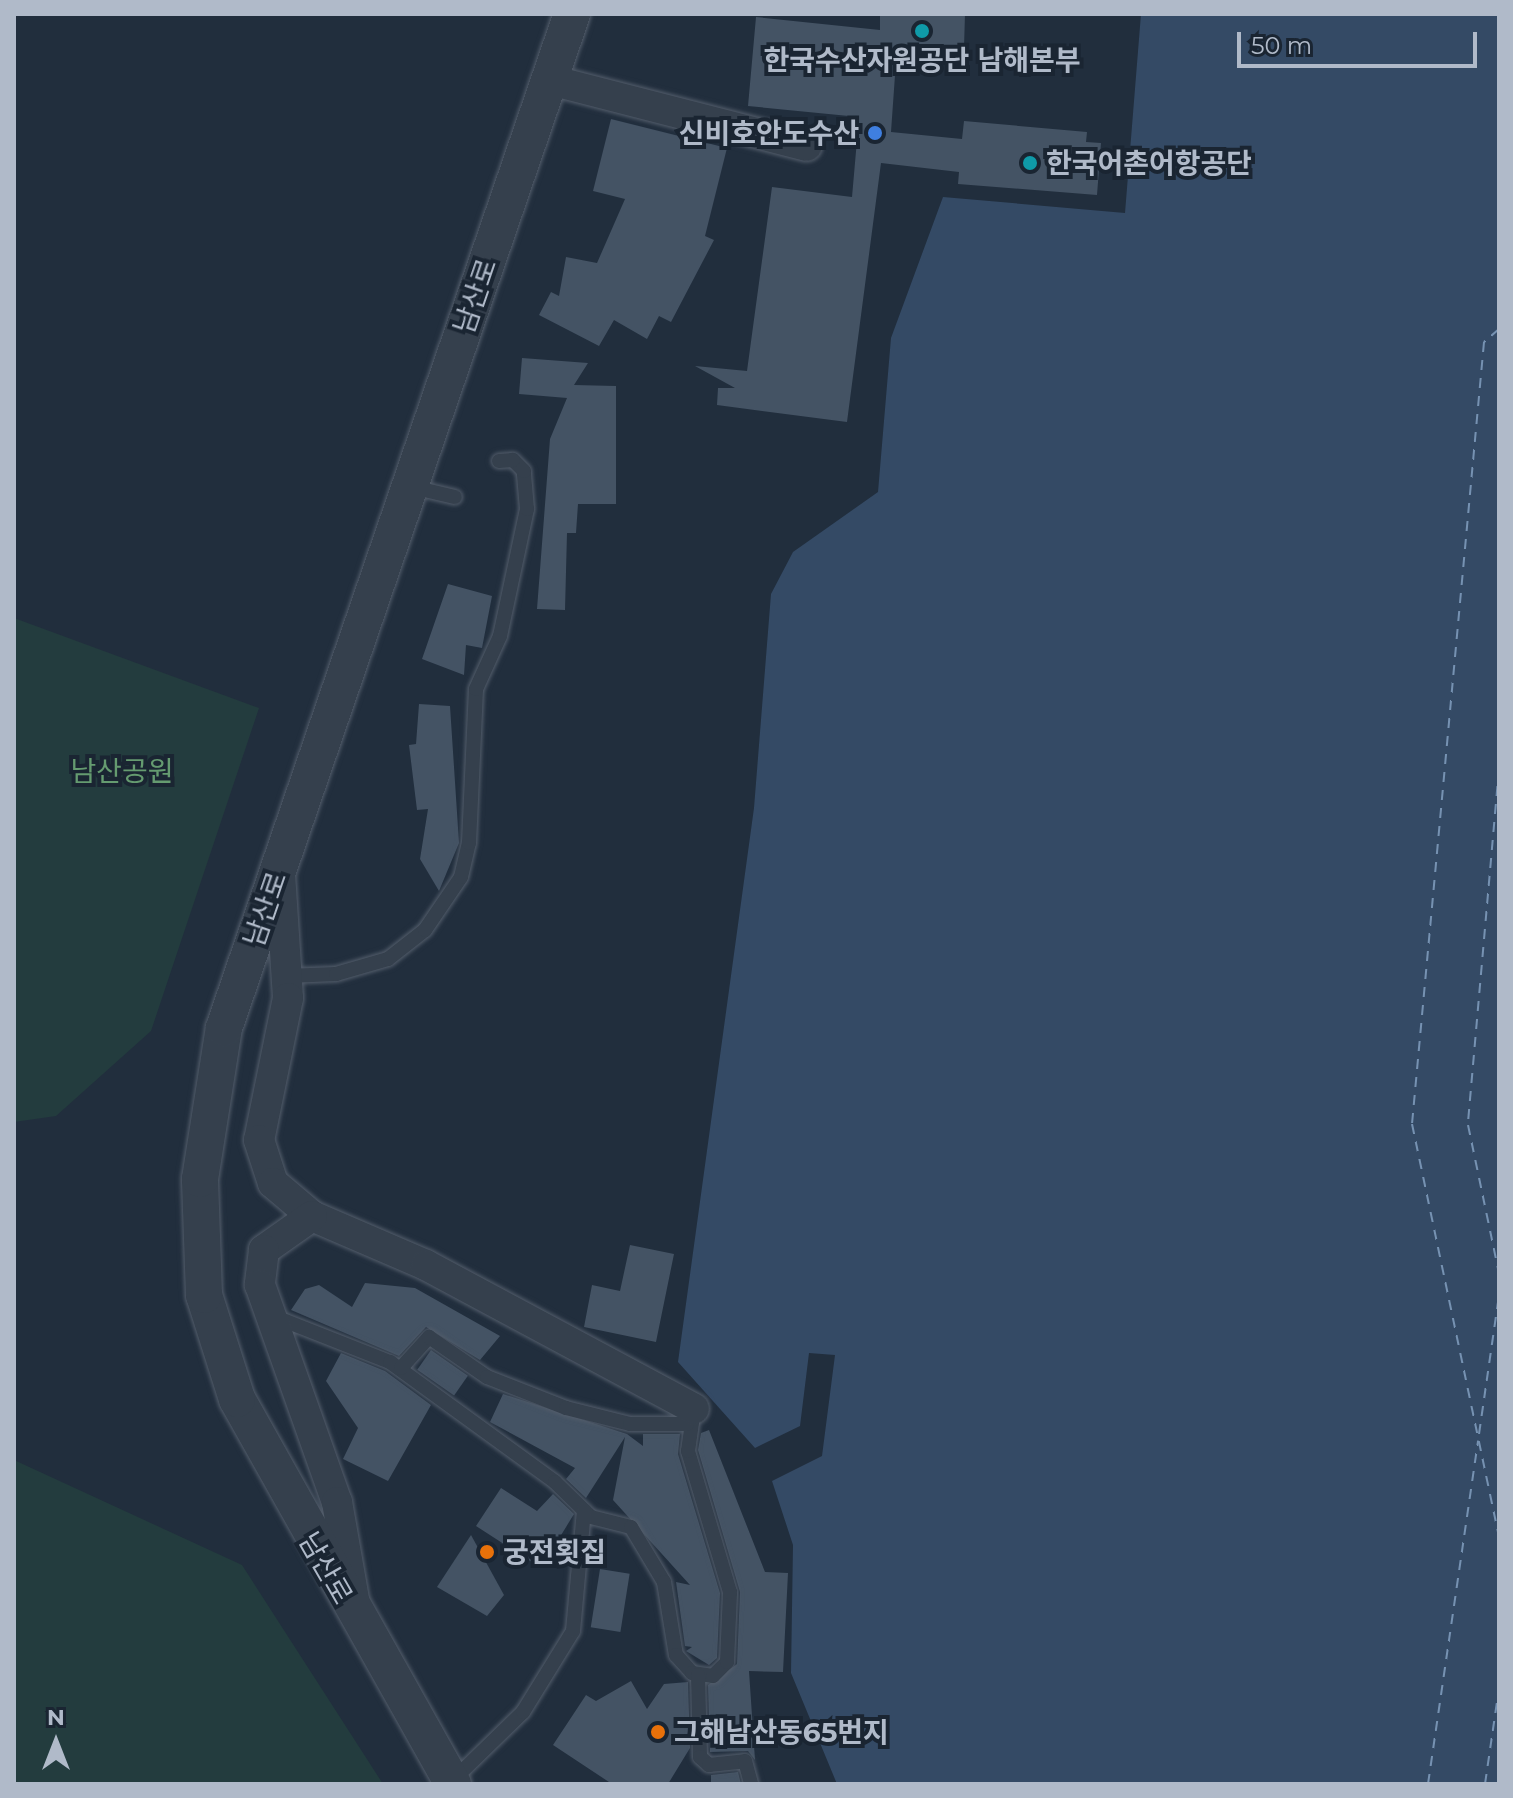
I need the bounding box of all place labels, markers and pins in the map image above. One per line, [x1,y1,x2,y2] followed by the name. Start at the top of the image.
[913,22,931,40] marker: 한국수산자원공단 남해본부
[763,43,1081,77] place label: 한국수산자원공단 남해본부
[679,116,859,150] place label: 신비호안도수산
[866,124,884,142] marker: 신비호안도수산
[1046,146,1252,180] place label: 한국어촌어항공단
[1021,154,1039,172] marker: 한국어촌어항공단
[503,1535,606,1569] place label: 궁전횟집
[478,1543,496,1561] marker: 궁전횟집
[674,1715,889,1749] place label: 그해남산동65번지
[649,1723,667,1741] marker: 그해남산동65번지

